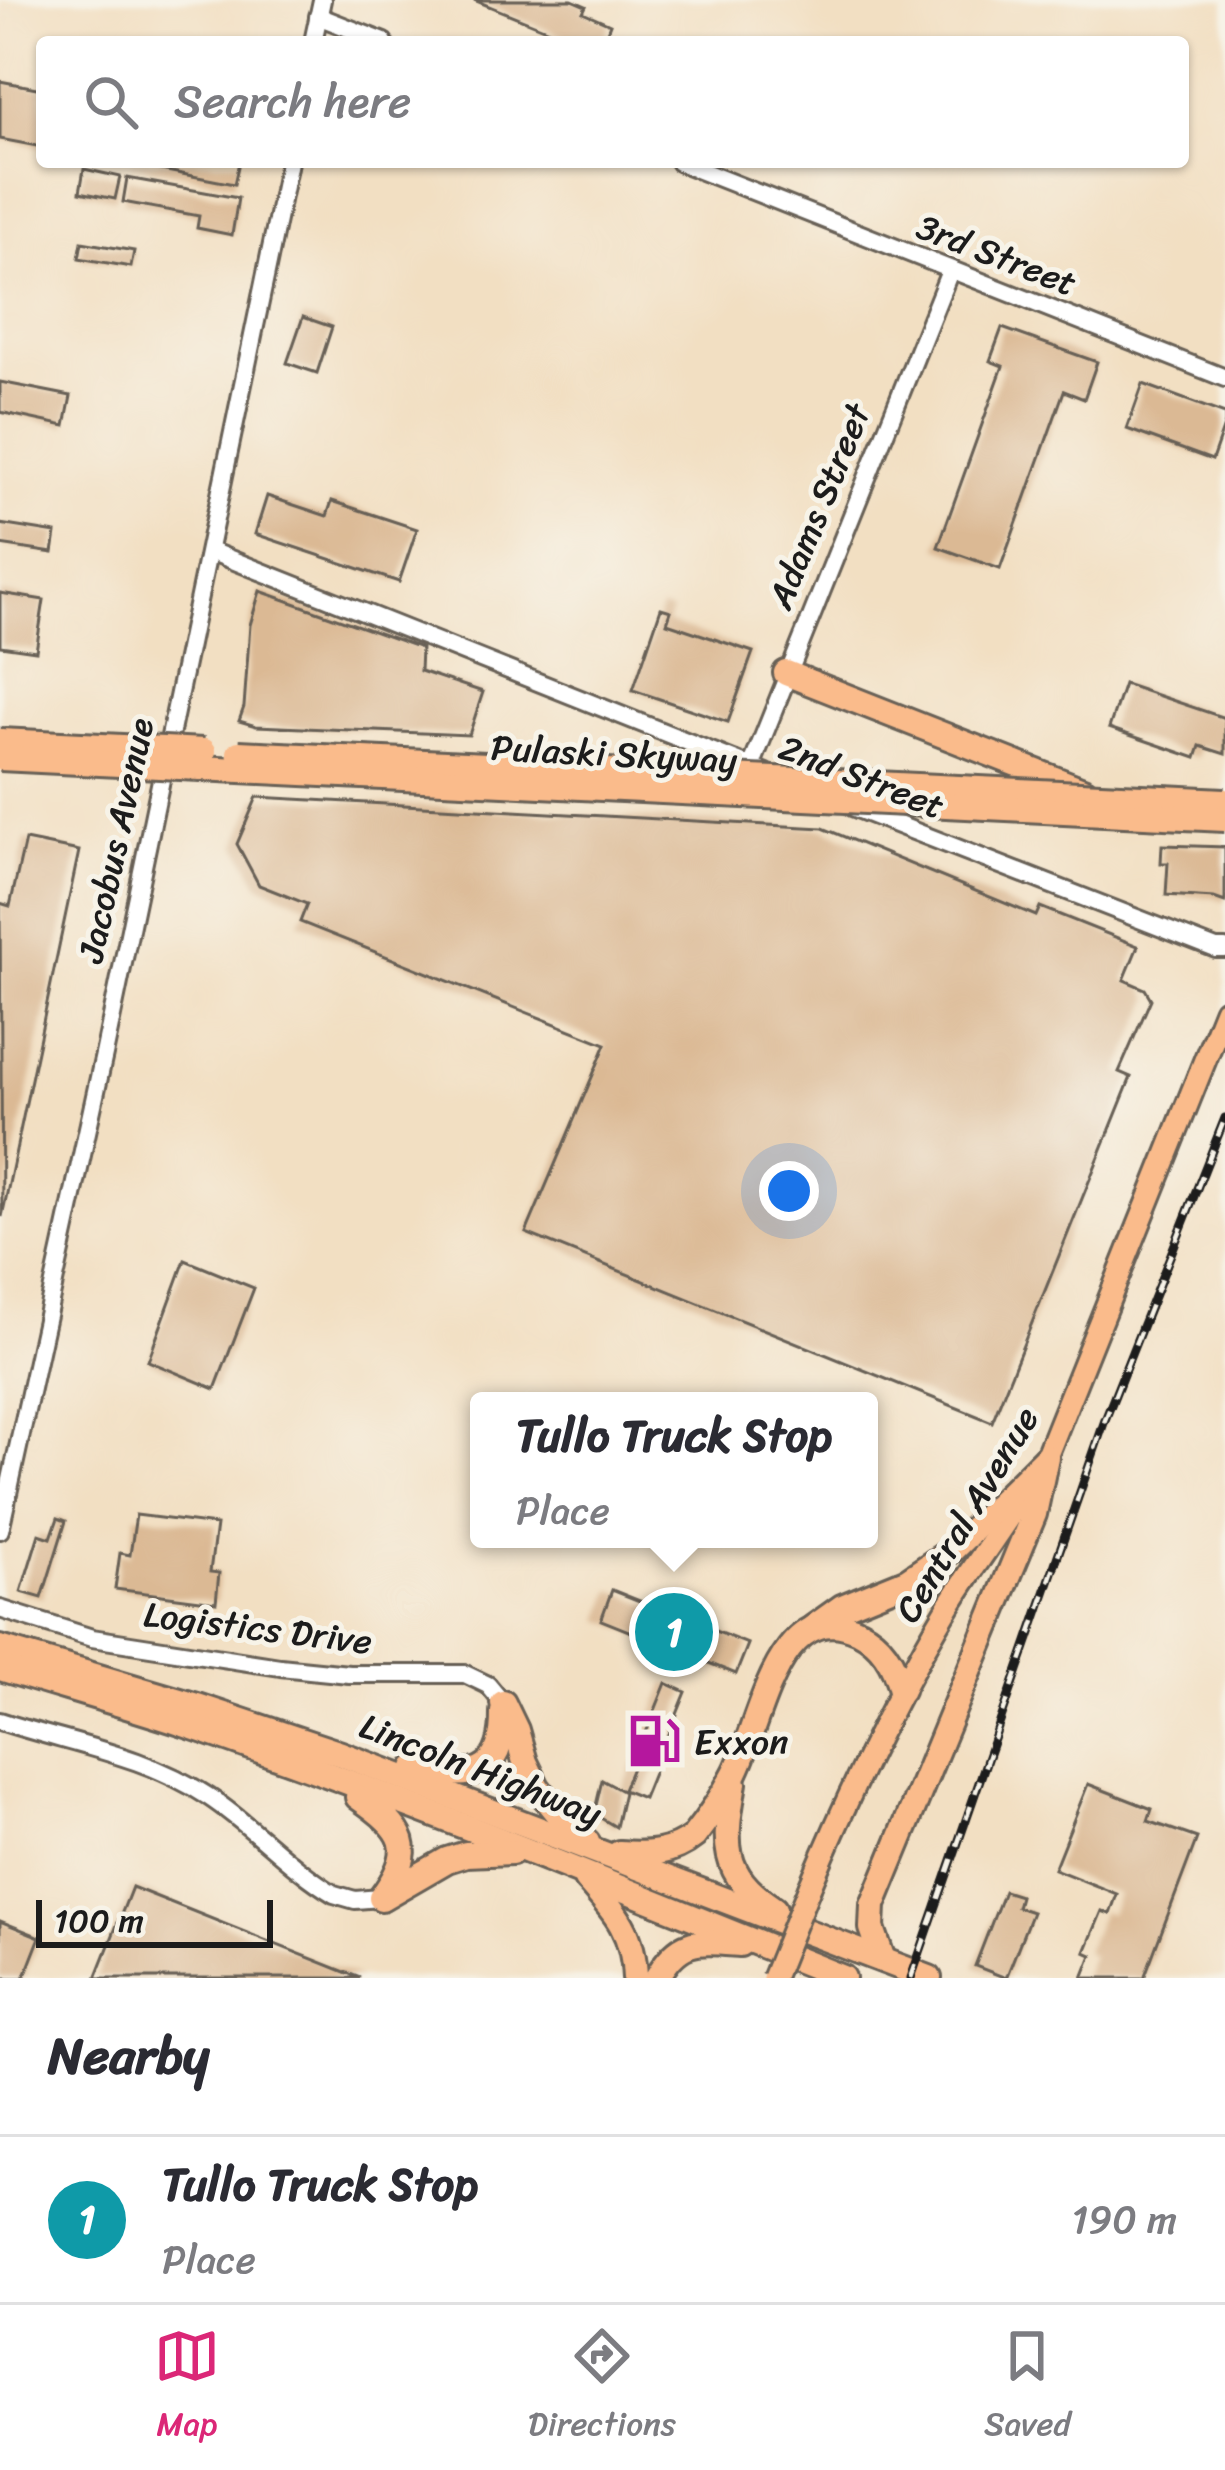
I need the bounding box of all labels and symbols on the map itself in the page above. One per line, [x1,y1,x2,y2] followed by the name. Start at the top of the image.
[907,195,1086,315] street label: 3rd Street
[748,392,890,620] street label: Adams Street
[58,712,173,970] street label: Jacobus Avenue
[489,716,739,792] street label: Pulaski Skyway
[769,716,954,838] street label: 2nd Street
[759,1161,819,1221] your location
[877,1394,1057,1635] street label: Central Avenue
[140,1582,376,1674] street label: Logistics Drive
[635,1587,713,1677] pin: 1
[350,1694,612,1846] street label: Lincoln Highway
[694,1710,789,1774] place label: Exxon
[625,1712,683,1770] fuel station icon: Exxon
[36,1894,273,1947] scale bar

